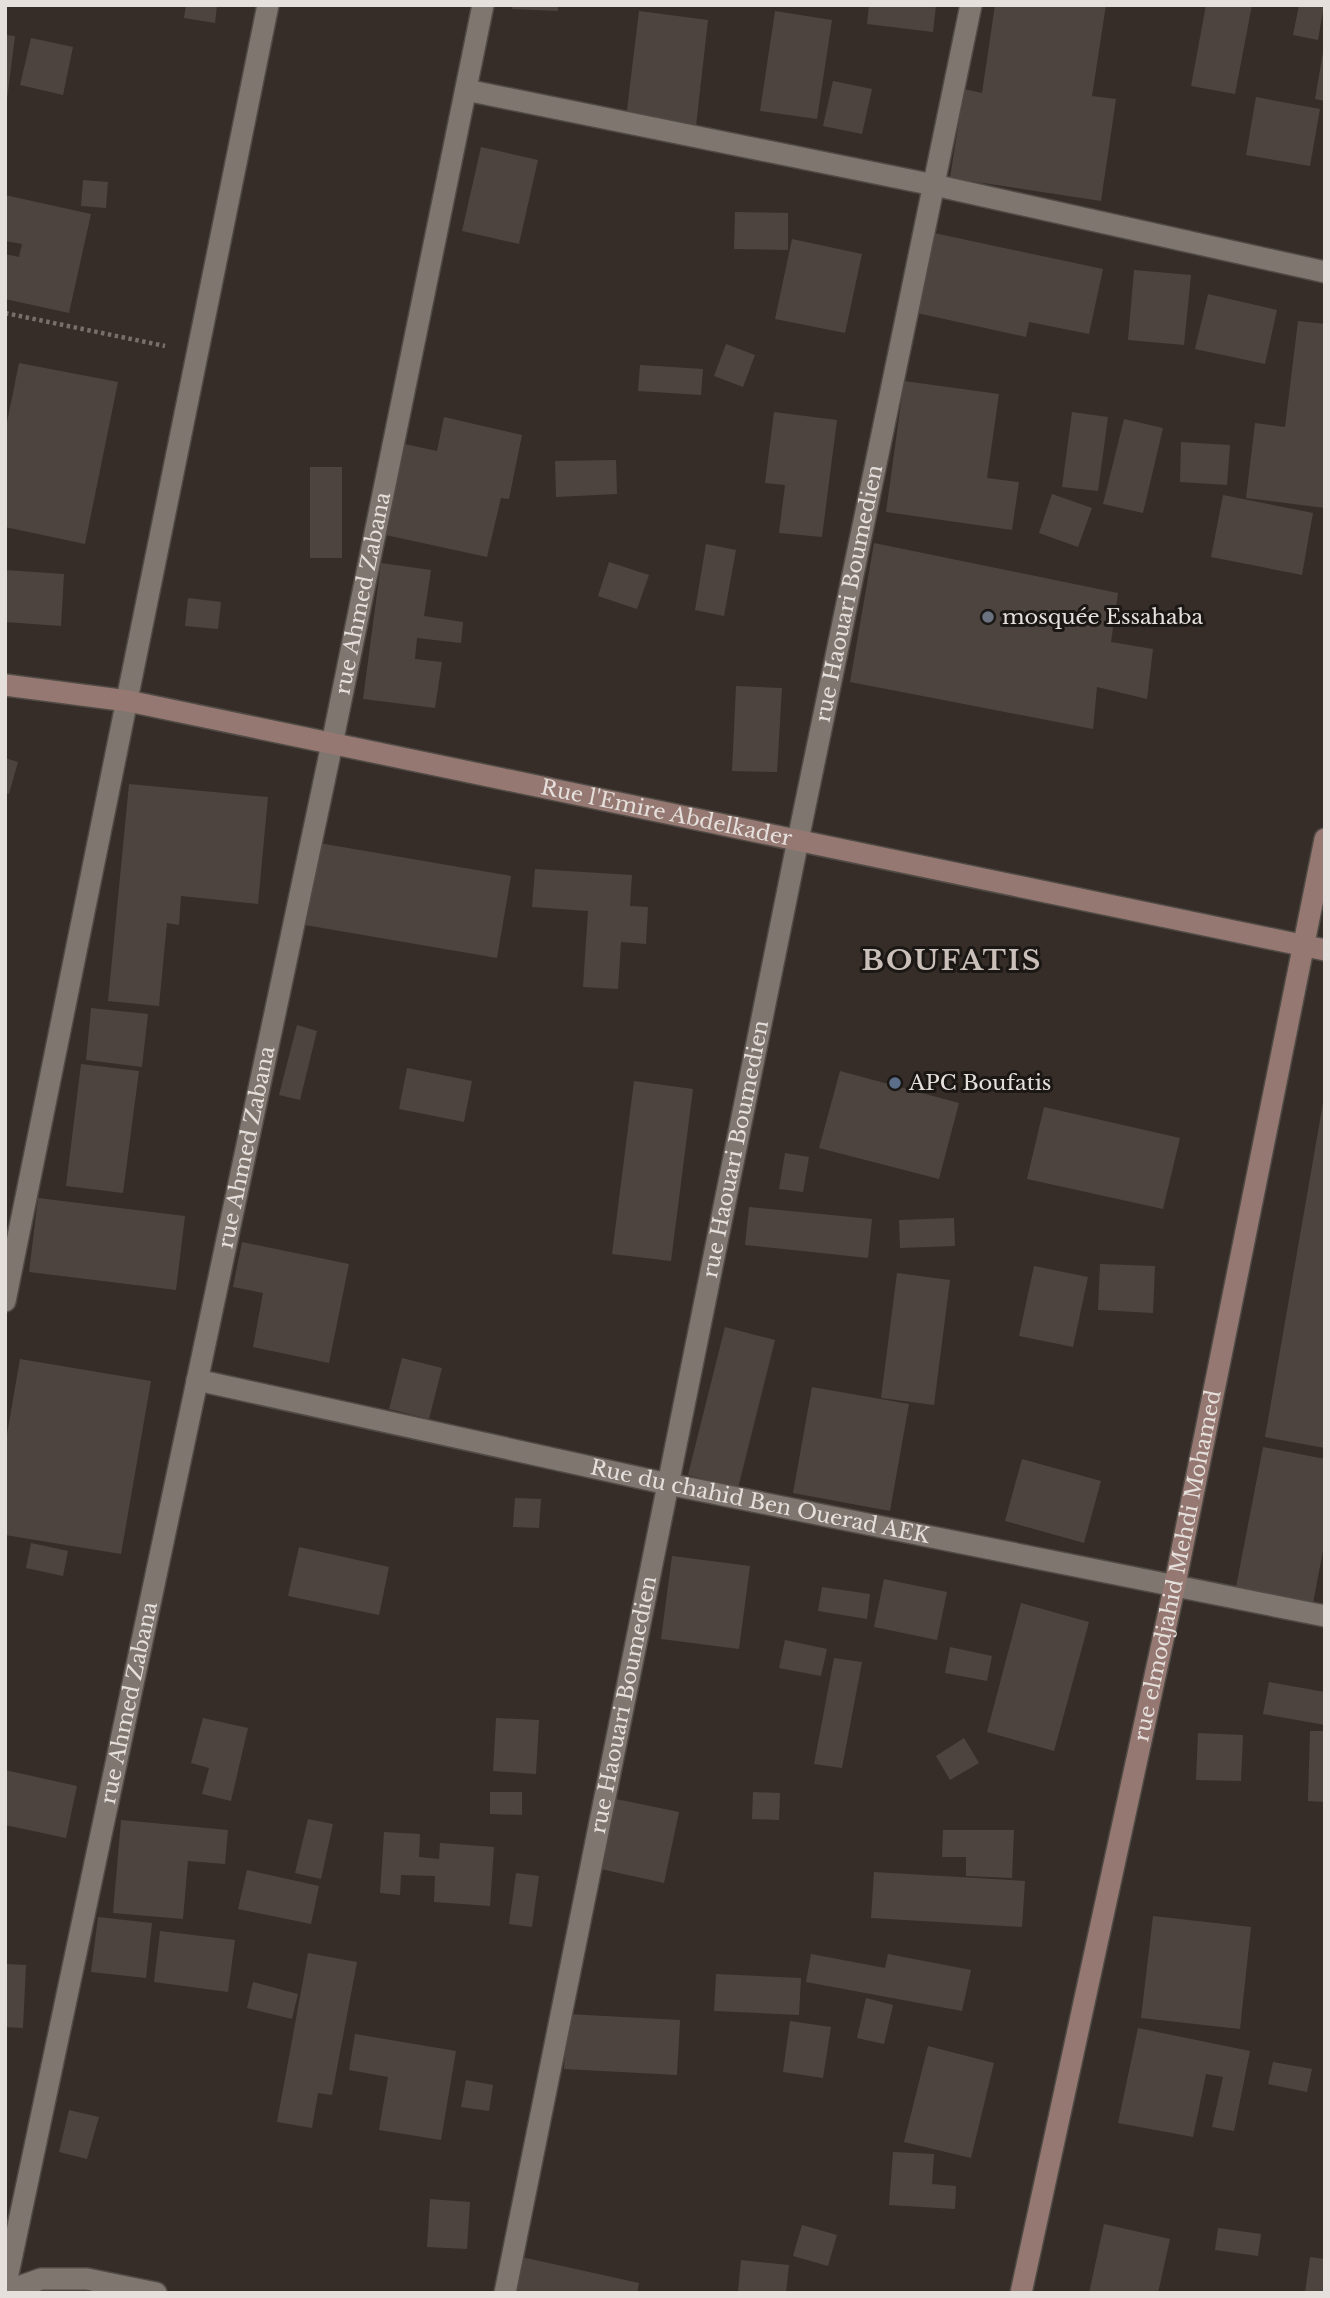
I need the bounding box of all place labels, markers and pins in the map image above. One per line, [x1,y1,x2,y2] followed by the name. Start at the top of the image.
[1002,604,1203,630] place label: mosquée Essahaba
[980,609,996,625] marker: mosquée Essahaba
[908,1070,1051,1096] place label: APC Boufatis
[887,1075,903,1091] marker: APC Boufatis

